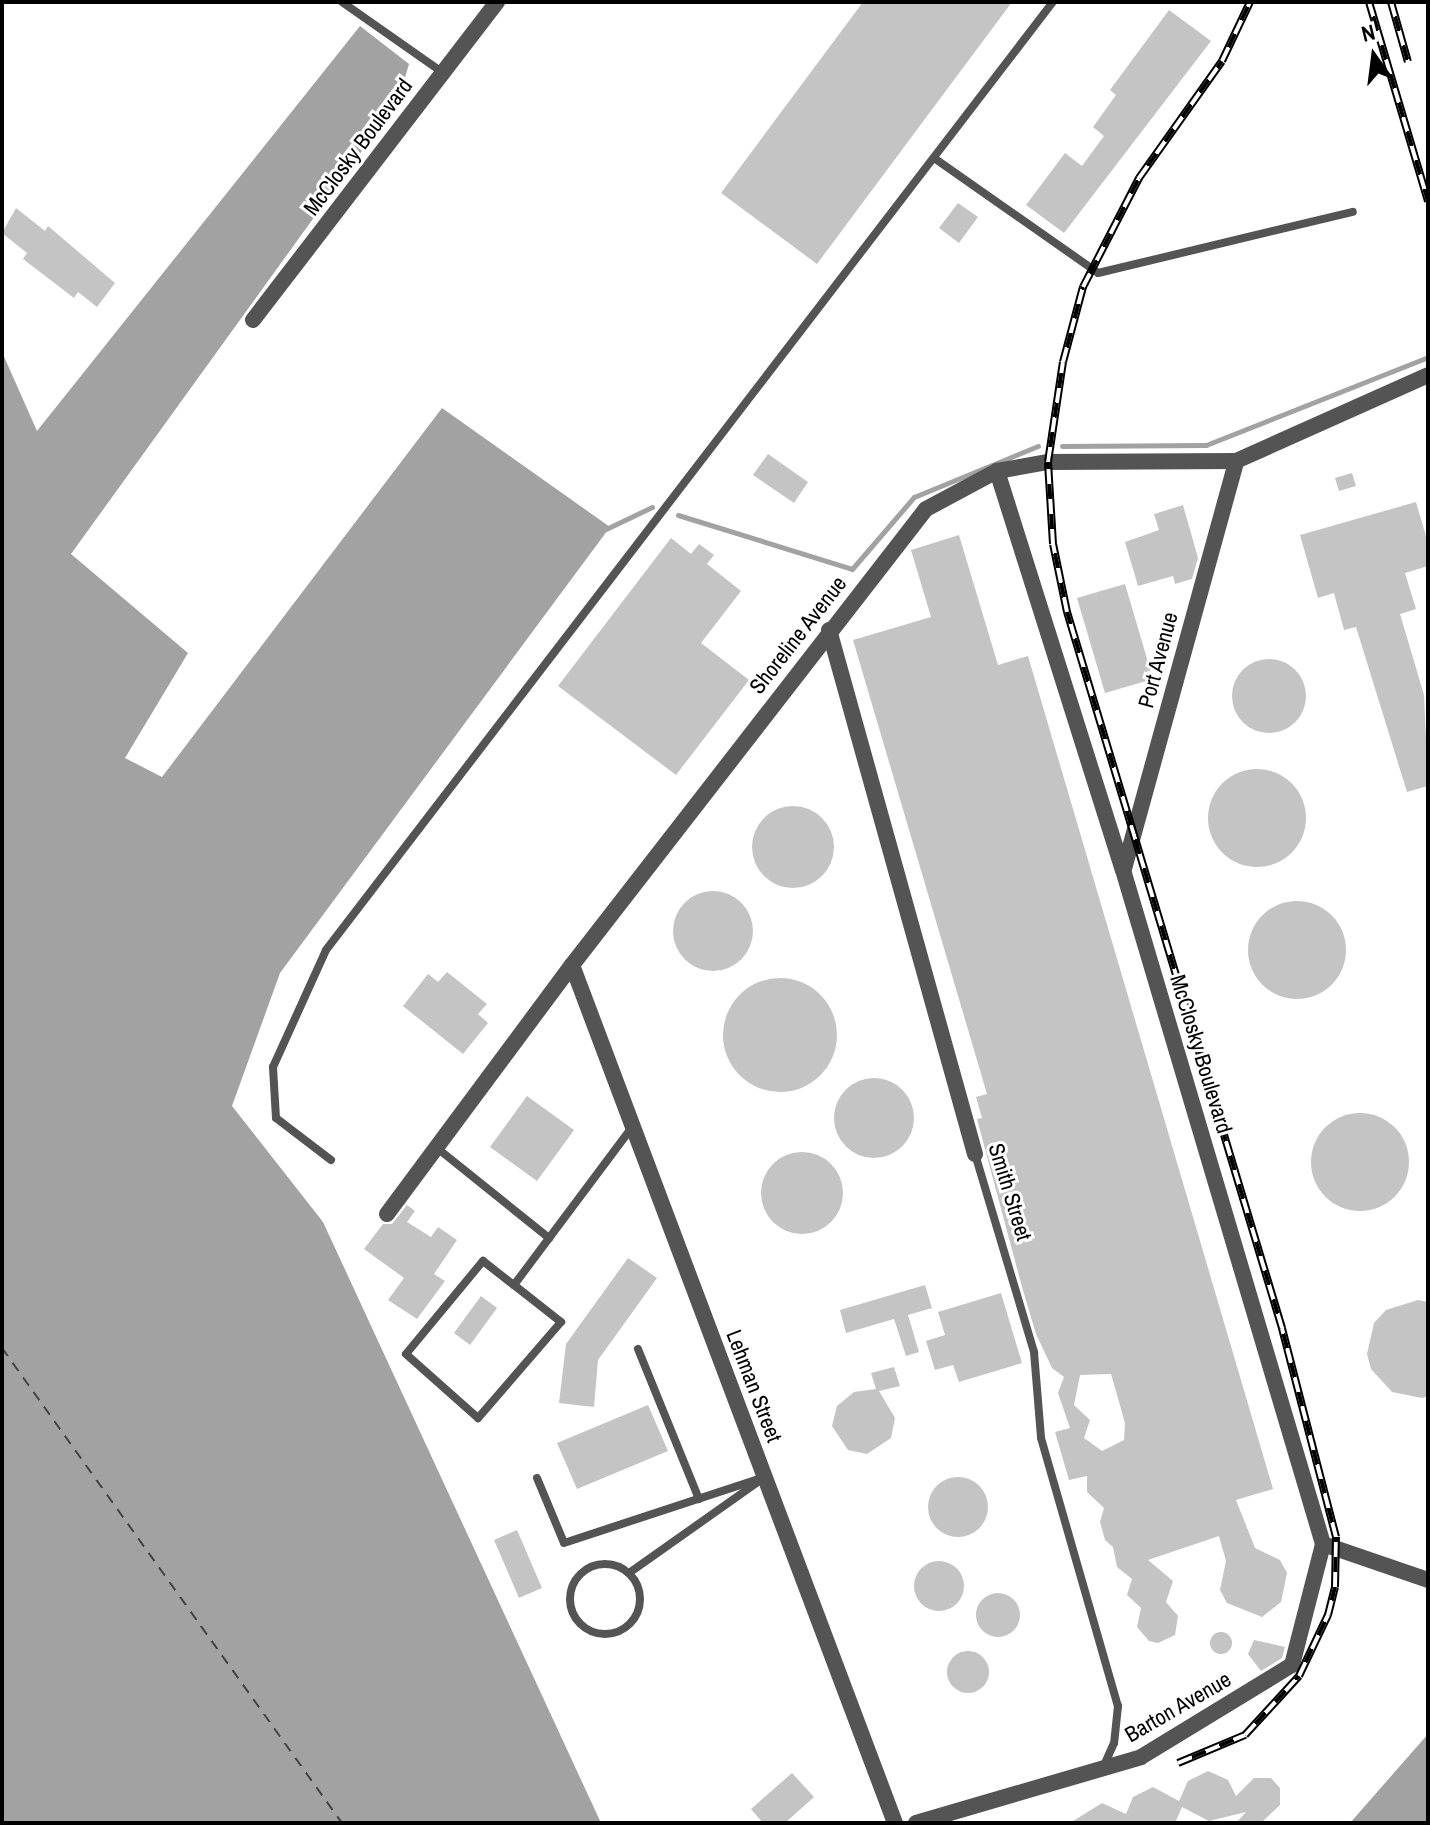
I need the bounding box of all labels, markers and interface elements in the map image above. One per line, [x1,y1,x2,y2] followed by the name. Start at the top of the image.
[1334,16,1414,96] north arrow
[1358,17,1378,49] text: N
[298,73,418,221] street label: McClosky Boulevard
[744,570,852,700] street label: Shoreline Avenue
[1132,609,1184,711] street label: Port Avenue
[1164,972,1238,1136] street label: McClosky Boulevard
[983,1140,1037,1244] street label: Smith Street
[720,1326,788,1446] street label: Lehman Street
[1120,1666,1236,1748] street label: Barton Avenue

